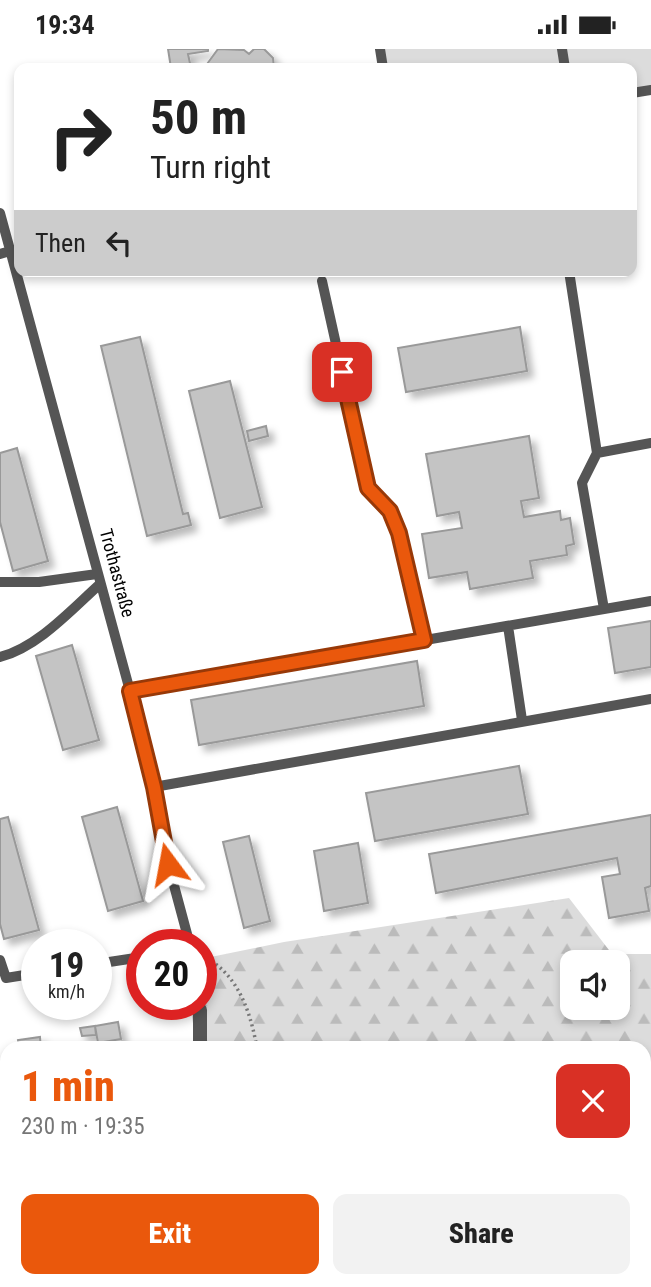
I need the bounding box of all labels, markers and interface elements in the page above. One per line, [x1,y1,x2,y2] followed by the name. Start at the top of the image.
[35,10,95,40] text: 19:34
[150,89,247,146] text: 50 m
[35,91,126,182] icon: right
[150,148,271,186] text: Turn right
[100,224,138,262] icon: left
[35,228,86,258] text: Then
[312,342,372,402] pin
[323,353,361,391] icon: arrive
[96,526,139,619] street label: Trothastraße
[131,827,205,901] position arrow
[126,929,217,1020] speed limit sign: 20
[49,945,84,986] text: 19
[560,950,630,1020] map controls
[560,950,630,1020] button: sound
[48,981,85,1002] text: km/h
[21,1062,115,1111] text: 1 min
[556,1064,630,1138] button: close
[21,1113,145,1140] text: 230 m · 19:35
[21,1194,319,1274] button: Exit
[333,1194,630,1274] button: Share

